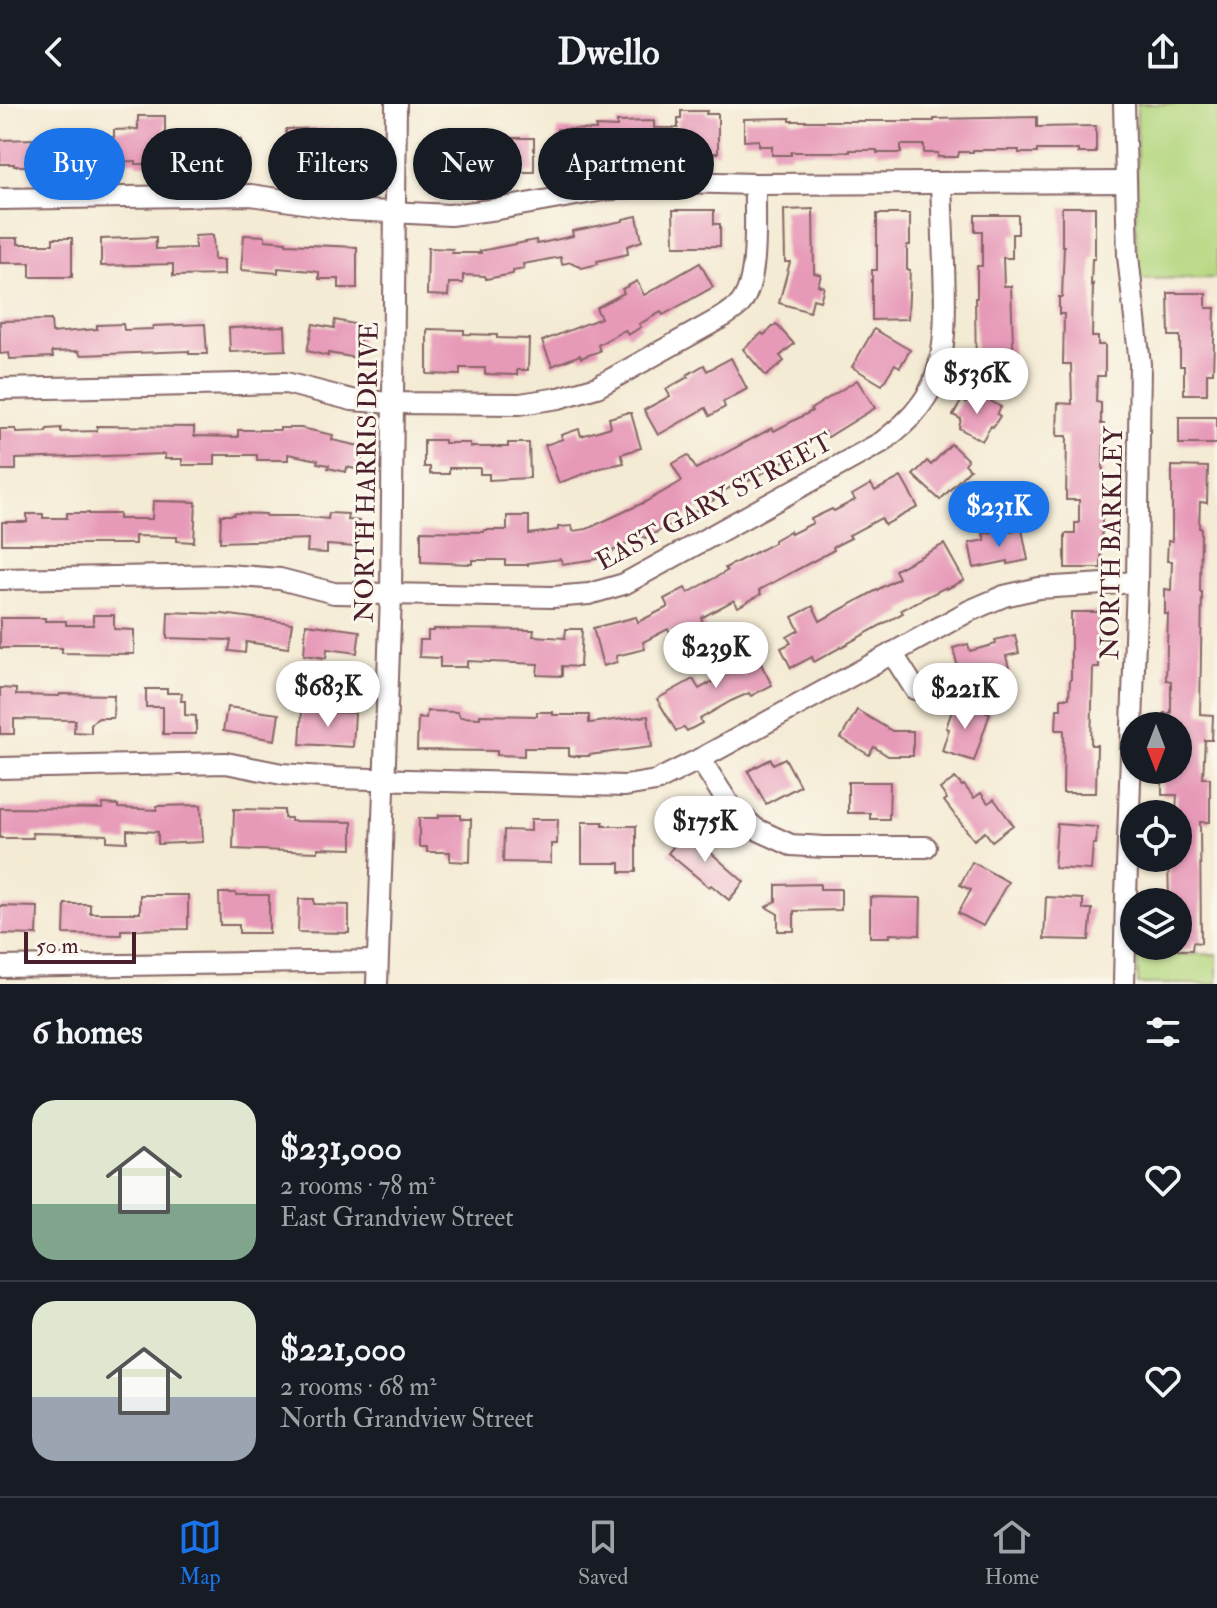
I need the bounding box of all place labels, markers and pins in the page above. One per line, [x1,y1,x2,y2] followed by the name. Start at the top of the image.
[921,348,1033,416] pin: $536K
[943,481,1055,549] pin: $231K
[660,622,772,690] pin: $239K
[272,661,384,729] pin: $683K
[909,663,1021,731] pin: $221K
[649,796,761,864] pin: $175K

